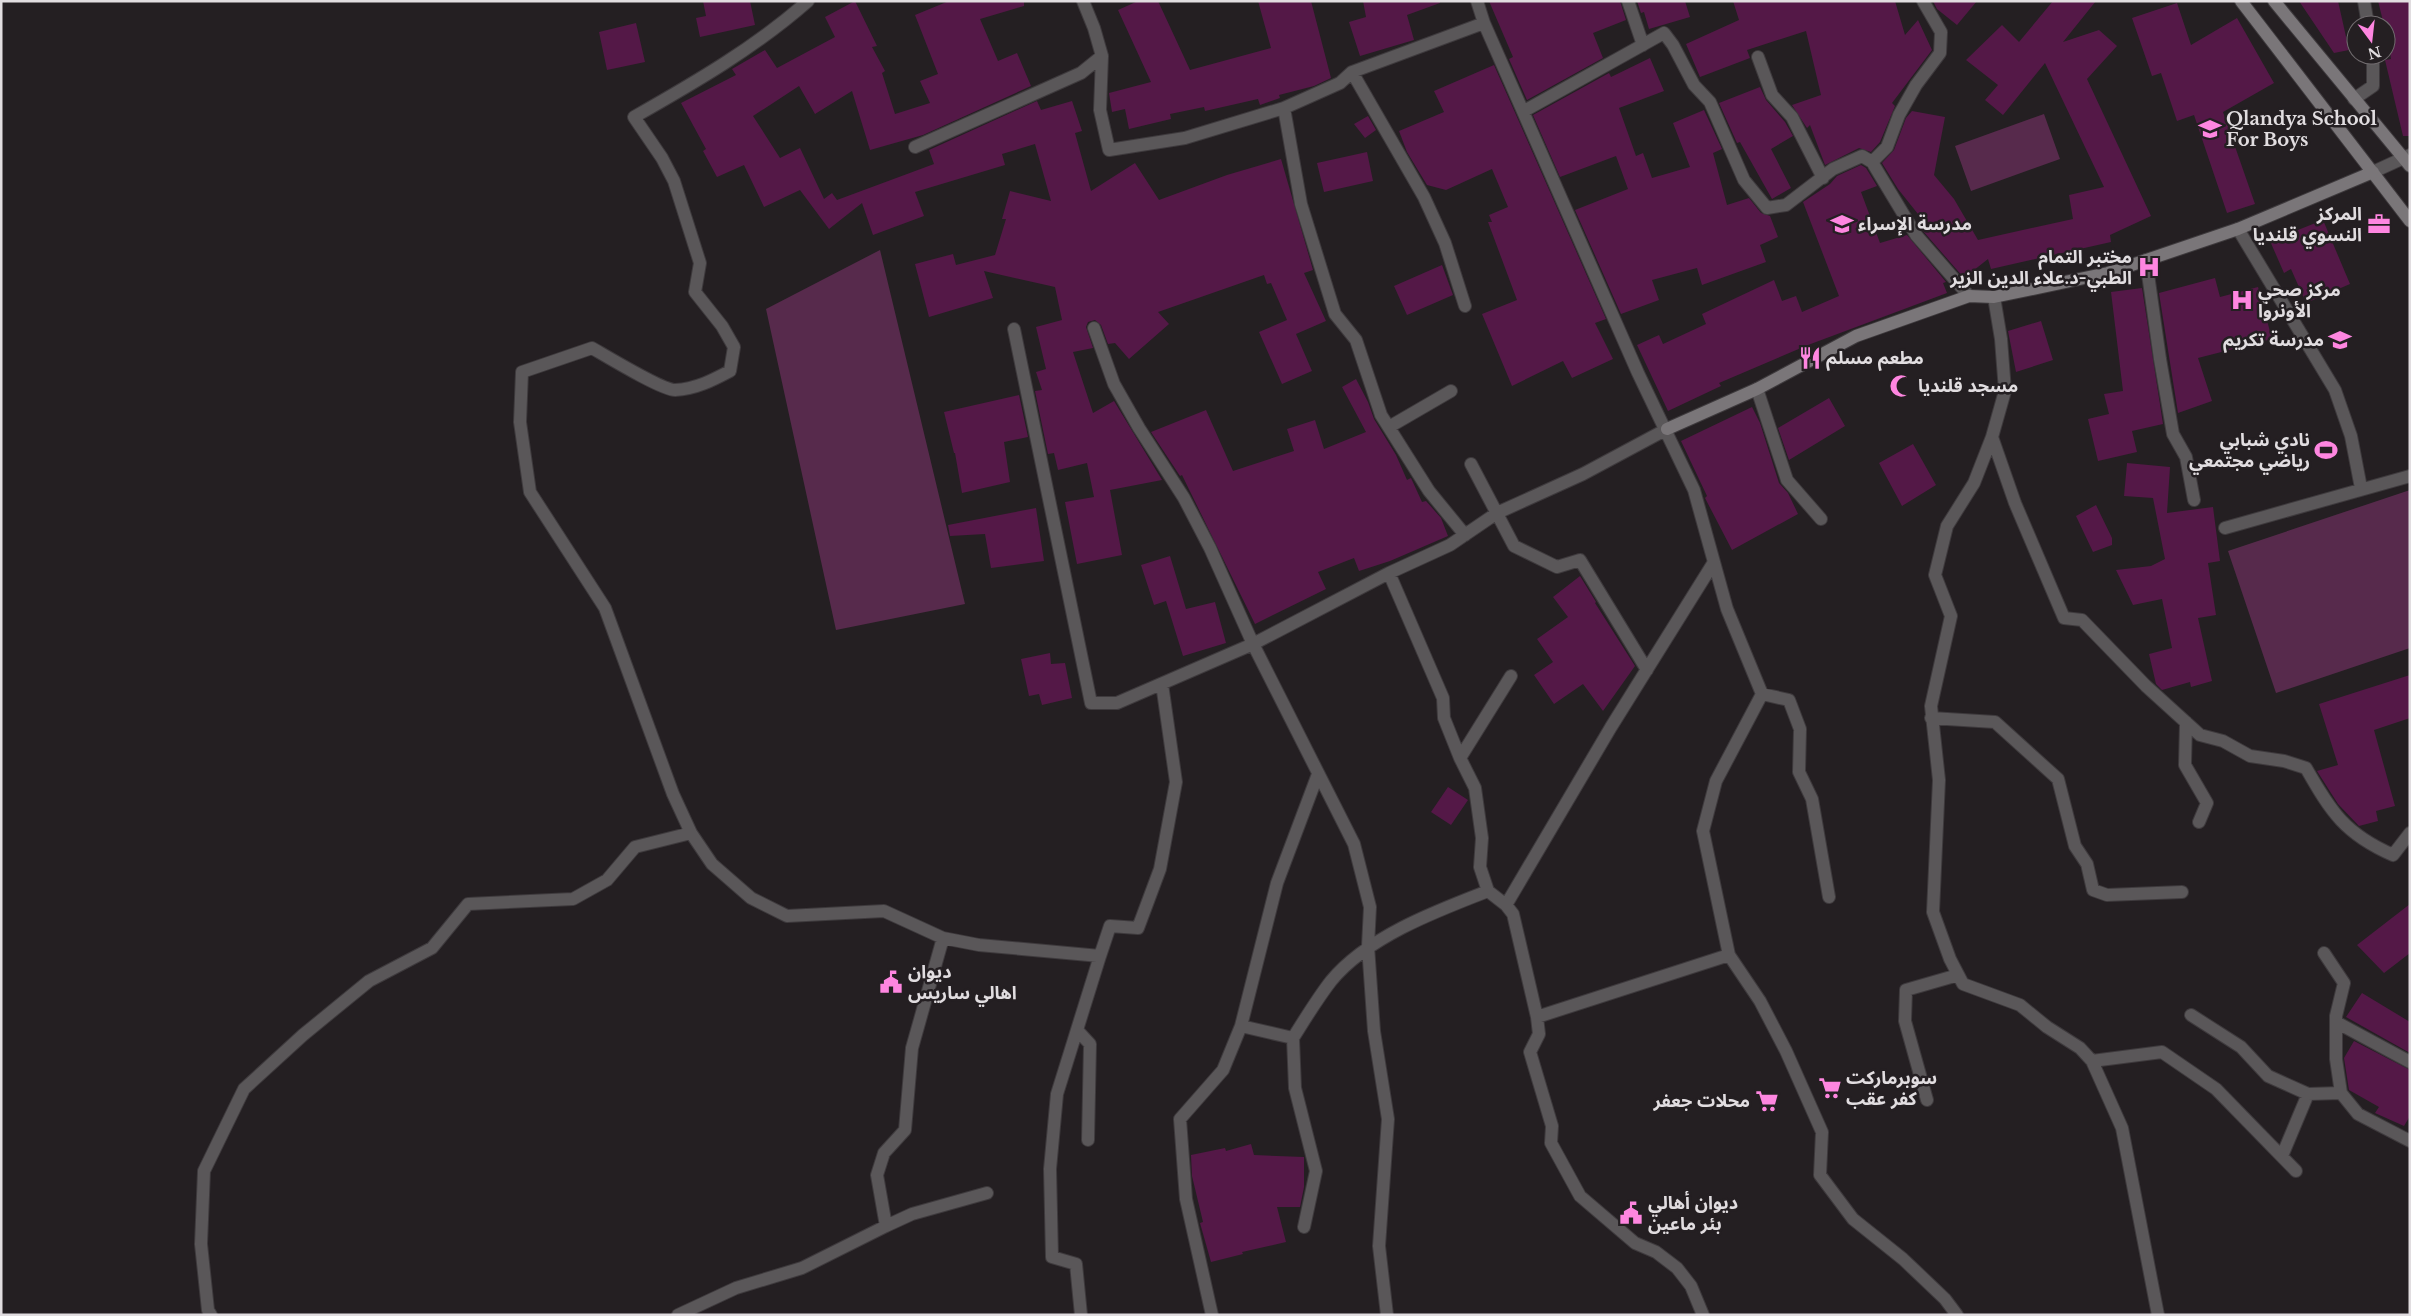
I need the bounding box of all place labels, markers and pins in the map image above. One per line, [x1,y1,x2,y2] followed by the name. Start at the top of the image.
[2226,108,2377,151] place label: Qlandya School For Boys
[2197,116,2223,142] school or university icon: Qlandya School For Boys
[2253,203,2362,249] place label: المركز النسوي قلنديا
[1829,211,1855,237] school or university icon: مدرسة الإسراء
[2366,211,2392,237] office icon: المركز النسوي قلنديا
[1858,213,1972,236] place label: مدرسة الإسراء
[1949,246,2132,292] place label: مختبر التمام الطبي-د.علاء الدين الزير
[2136,254,2162,280] hospital icon: مختبر التمام الطبي-د.علاء الدين الزير
[2258,279,2341,322] place label: مركز صحي الأونروا
[2229,287,2255,313] hospital icon: مركز صحي الأونروا
[2327,327,2353,353] school or university icon: مدرسة تكريم
[2223,329,2324,353] place label: مدرسة تكريم
[1797,345,1823,371] restaurant icon: مطعم مسلم
[1826,347,1924,371] place label: مطعم مسلم
[1888,373,1914,399] mosque icon: مسجد قلنديا
[1918,375,2018,397] place label: مسجد قلنديا
[2189,429,2310,475] place label: نادي شبابي رياضي مجتمعي
[2313,437,2339,463] sports icon: نادي شبابي رياضي مجتمعي
[908,961,1017,1007] place label: ديوان اهالي ساريس
[878,969,904,995] public building icon: ديوان اهالي ساريس
[1846,1067,1937,1110] place label: سوبرماركت كفر عقب
[1817,1075,1843,1101] supermarket icon: سوبرماركت كفر عقب
[1754,1088,1780,1114] supermarket icon: محلات جعفر
[1652,1090,1750,1112] place label: محلات جعفر
[1648,1190,1738,1235] place label: ديوان أهالي بئر ماعين
[1618,1200,1644,1226] public building icon: ديوان أهالي بئر ماعين

